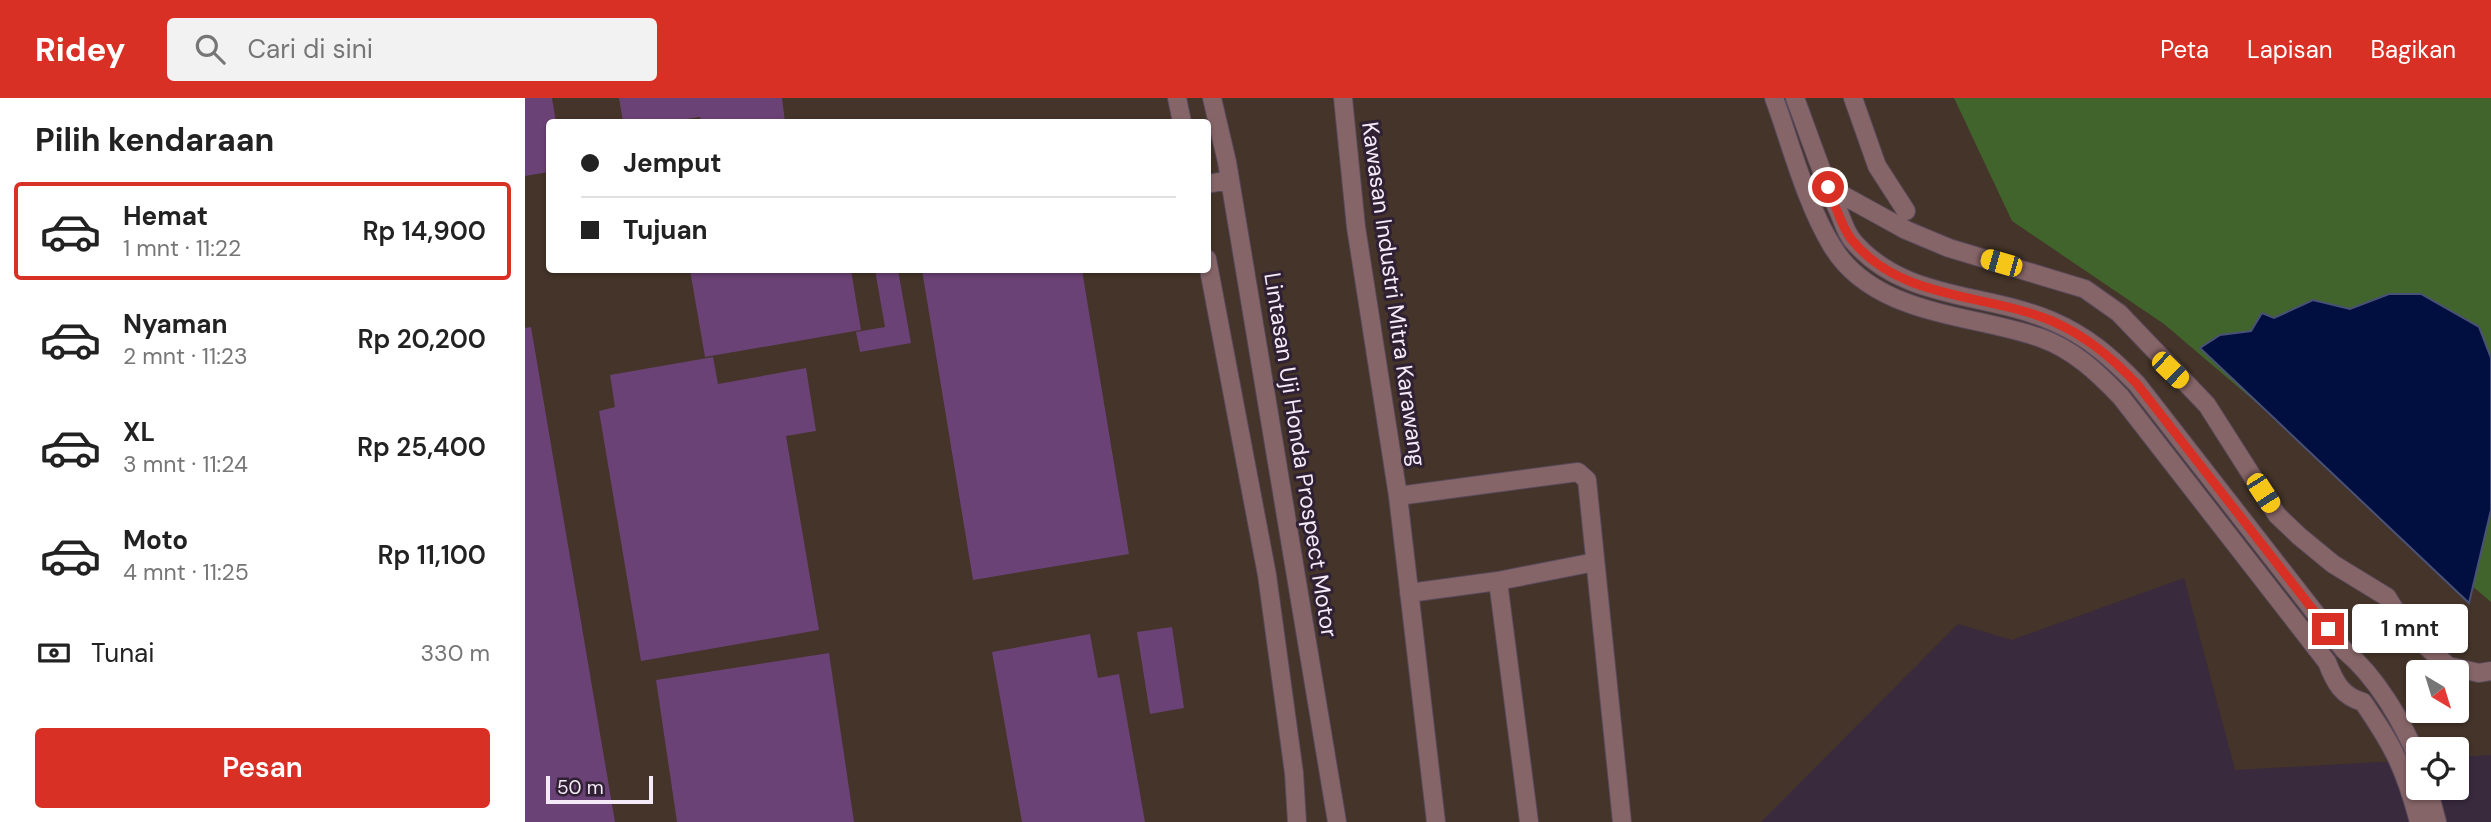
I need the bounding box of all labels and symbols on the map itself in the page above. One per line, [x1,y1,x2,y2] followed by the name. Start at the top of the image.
[1355,120,1433,468] street label: Kawasan Industri Mitra Karawang
[1812,171,1844,203] route start
[1978,247,2025,279] car
[1257,270,1345,640] street label: Lintasan Uji Honda Prospect Motor
[2148,348,2193,392] car
[2243,470,2284,516] car
[2353,604,2468,654] callout: 1 mnt
[2312,613,2344,645] route end
[2406,660,2469,723] north arrow
[546,773,653,805] scale bar

